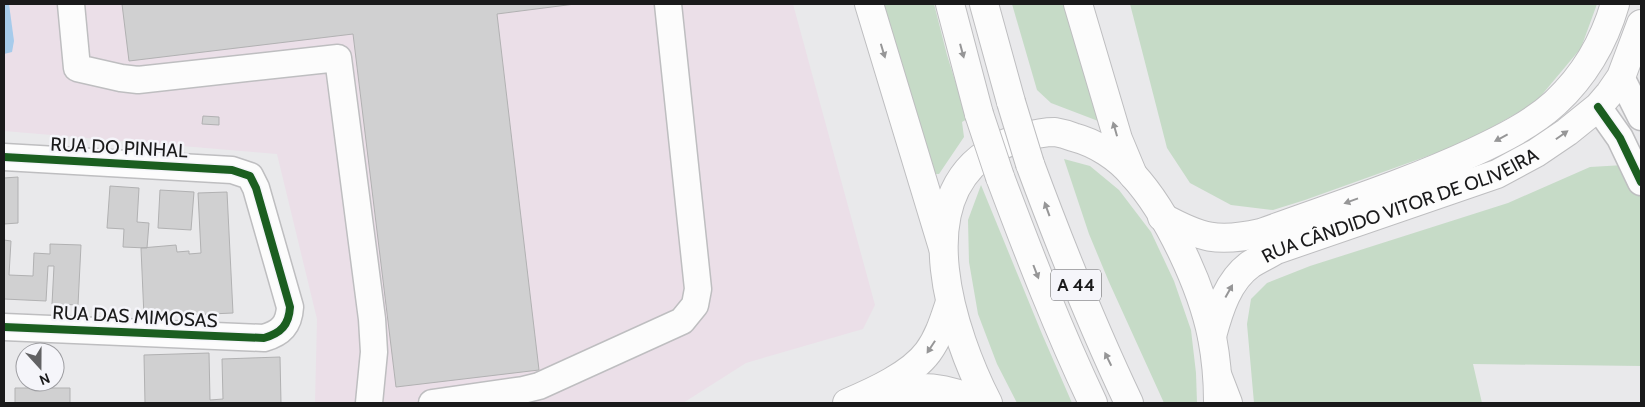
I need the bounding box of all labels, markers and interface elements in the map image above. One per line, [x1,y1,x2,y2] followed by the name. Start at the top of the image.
[879,43,887,58] one-way arrow
[958,44,966,59] one-way arrow
[1111,122,1119,137] one-way arrow
[1555,130,1569,140] one-way arrow
[50,132,189,163] street label: RUA DO PINHAL
[1494,134,1508,142] one-way arrow
[1258,143,1542,268] street label: RUA CÂNDIDO VITOR DE OLIVEIRA
[1343,197,1358,205] one-way arrow
[1043,201,1051,216] one-way arrow
[1032,265,1040,279] one-way arrow
[1051,270,1101,300] road number: A 44
[1225,283,1233,298] one-way arrow
[52,301,218,332] street label: RUA DAS MIMOSAS
[926,340,936,354] one-way arrow
[15,342,65,392] north arrow
[1104,352,1112,366] one-way arrow
[37,369,53,389] text: N

